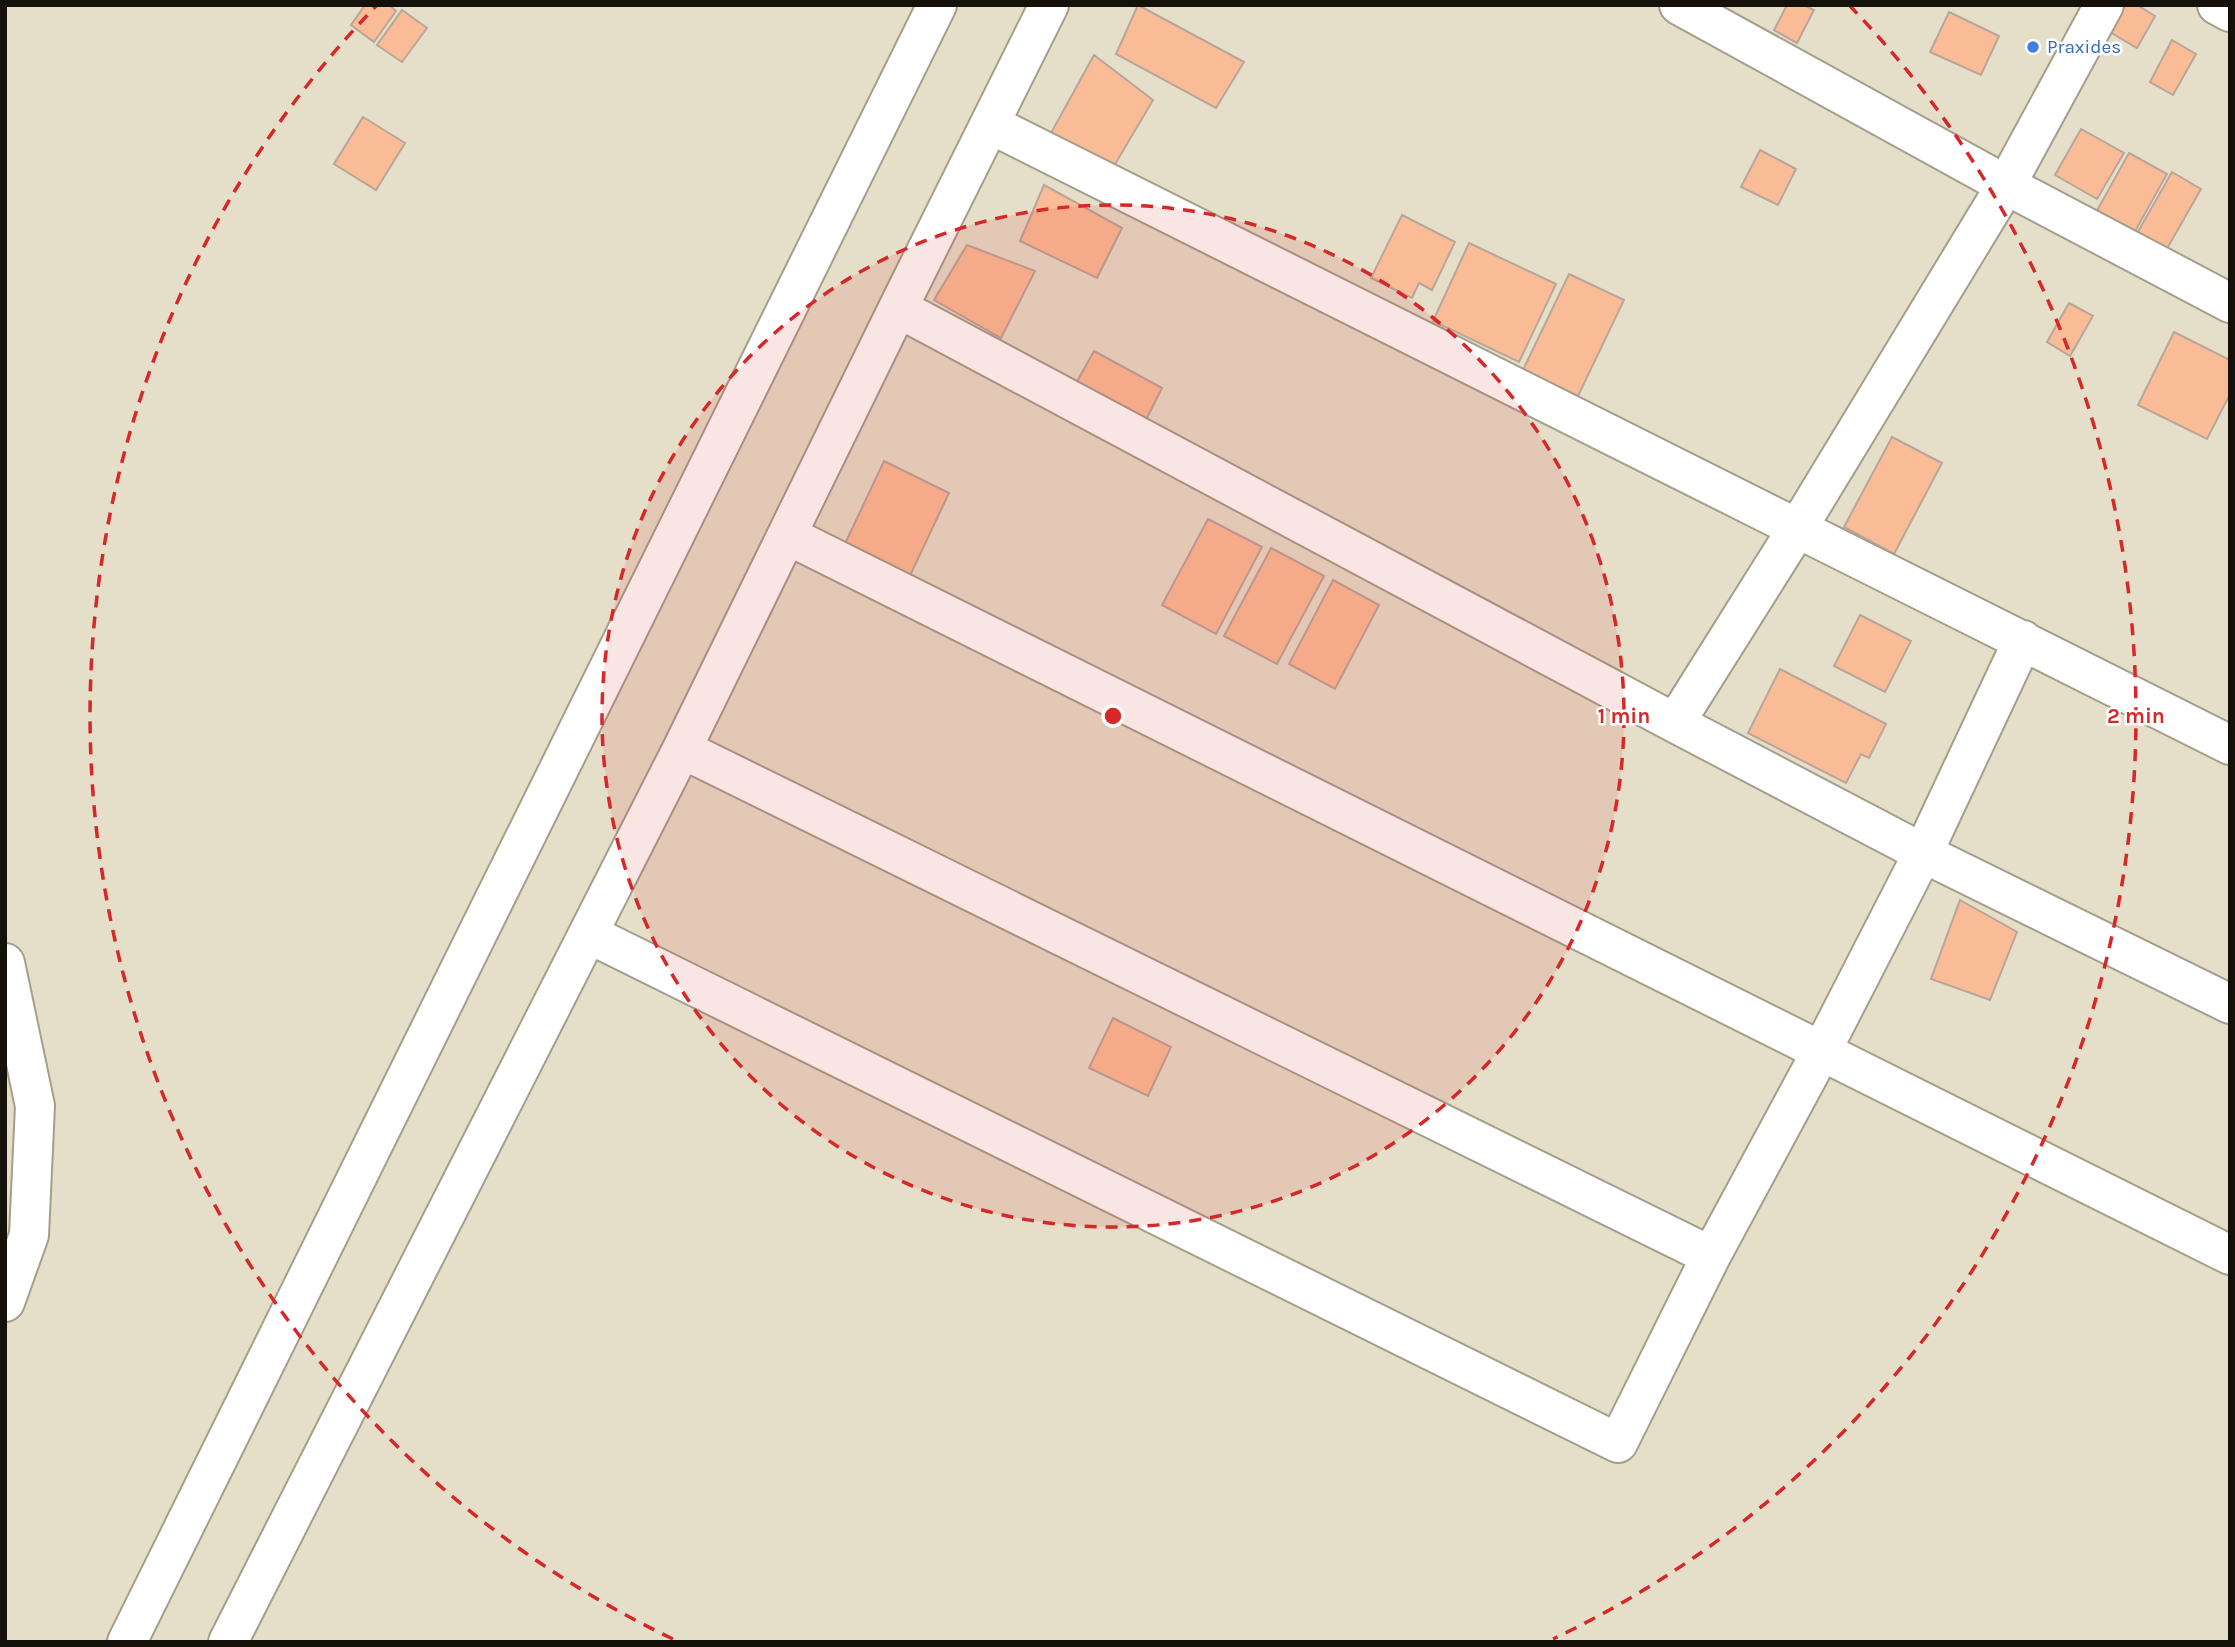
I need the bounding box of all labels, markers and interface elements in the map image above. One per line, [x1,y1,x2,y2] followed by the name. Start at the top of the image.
[2047,36,2121,58] place label: Praxides
[2025,39,2041,55] marker: Praxides
[1101,704,1125,728] centre of rings
[1598,704,1650,728] text: 1 min
[2107,704,2165,728] text: 2 min

